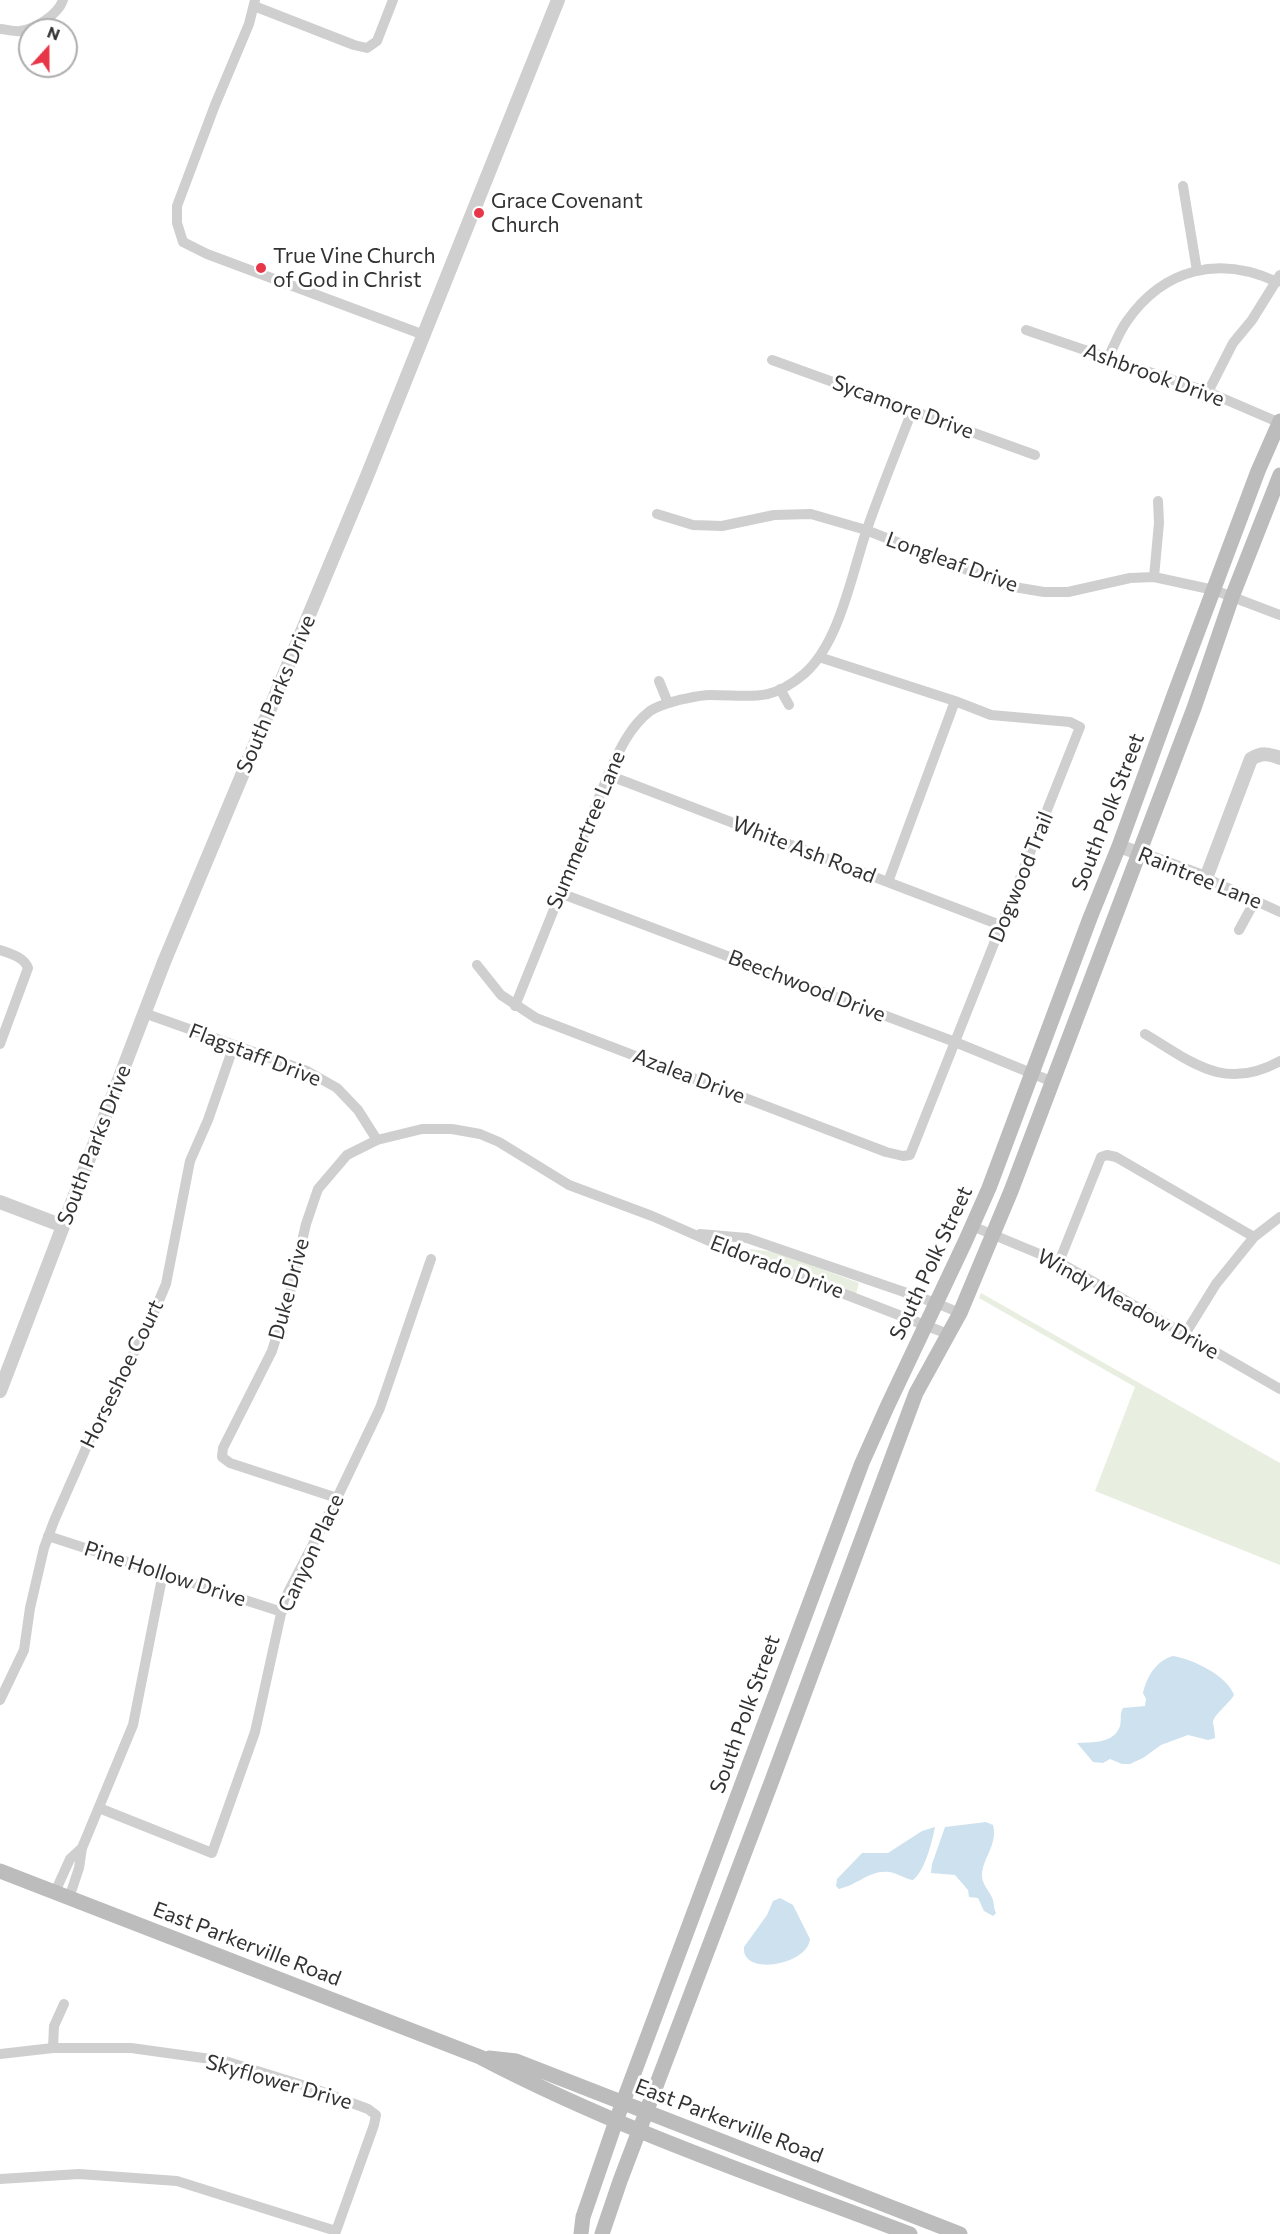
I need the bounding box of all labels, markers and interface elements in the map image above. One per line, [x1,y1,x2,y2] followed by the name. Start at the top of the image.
[18,18,78,78] north arrow
[45,22,63,44] text: N
[491,188,643,238] place label: Grace Covenant Church
[472,206,486,220] marker: Grace Covenant Church
[273,243,435,293] place label: True Vine Church of God in Christ
[254,261,268,275] marker: True Vine Church of God in Christ
[1080,338,1228,412] street label: Ashbrook Drive
[829,370,977,444] street label: Sycamore Drive
[883,526,1021,598] street label: Longleaf Drive
[231,611,321,777] street label: South Parks Drive
[1066,730,1150,894] street label: South Polk Street
[541,747,631,913] street label: Summertree Lane
[983,808,1059,946] street label: Dogwood Trail
[729,811,879,889] street label: White Ash Road
[1134,842,1266,914] street label: Raintree Lane
[725,944,889,1028] street label: Beechwood Drive
[185,1018,325,1092] street label: Flagstaff Drive
[629,1043,749,1109] street label: Azalea Drive
[52,1061,136,1229] street label: South Parks Drive
[884,1182,978,1344] street label: South Polk Street
[707,1230,847,1304] street label: Eldorado Drive
[263,1236,315,1342] street label: Duke Drive
[1033,1244,1223,1364] street label: Windy Meadow Drive
[75,1296,169,1452] street label: Horseshoe Court
[273,1490,349,1616] street label: Canyon Place
[81,1536,249,1612] street label: Pine Hollow Drive
[705,1631,785,1797] street label: South Polk Street
[149,1896,345,1992] street label: East Parkerville Road
[203,2049,355,2115] street label: Skyflower Drive
[631,2073,827,2169] street label: East Parkerville Road

